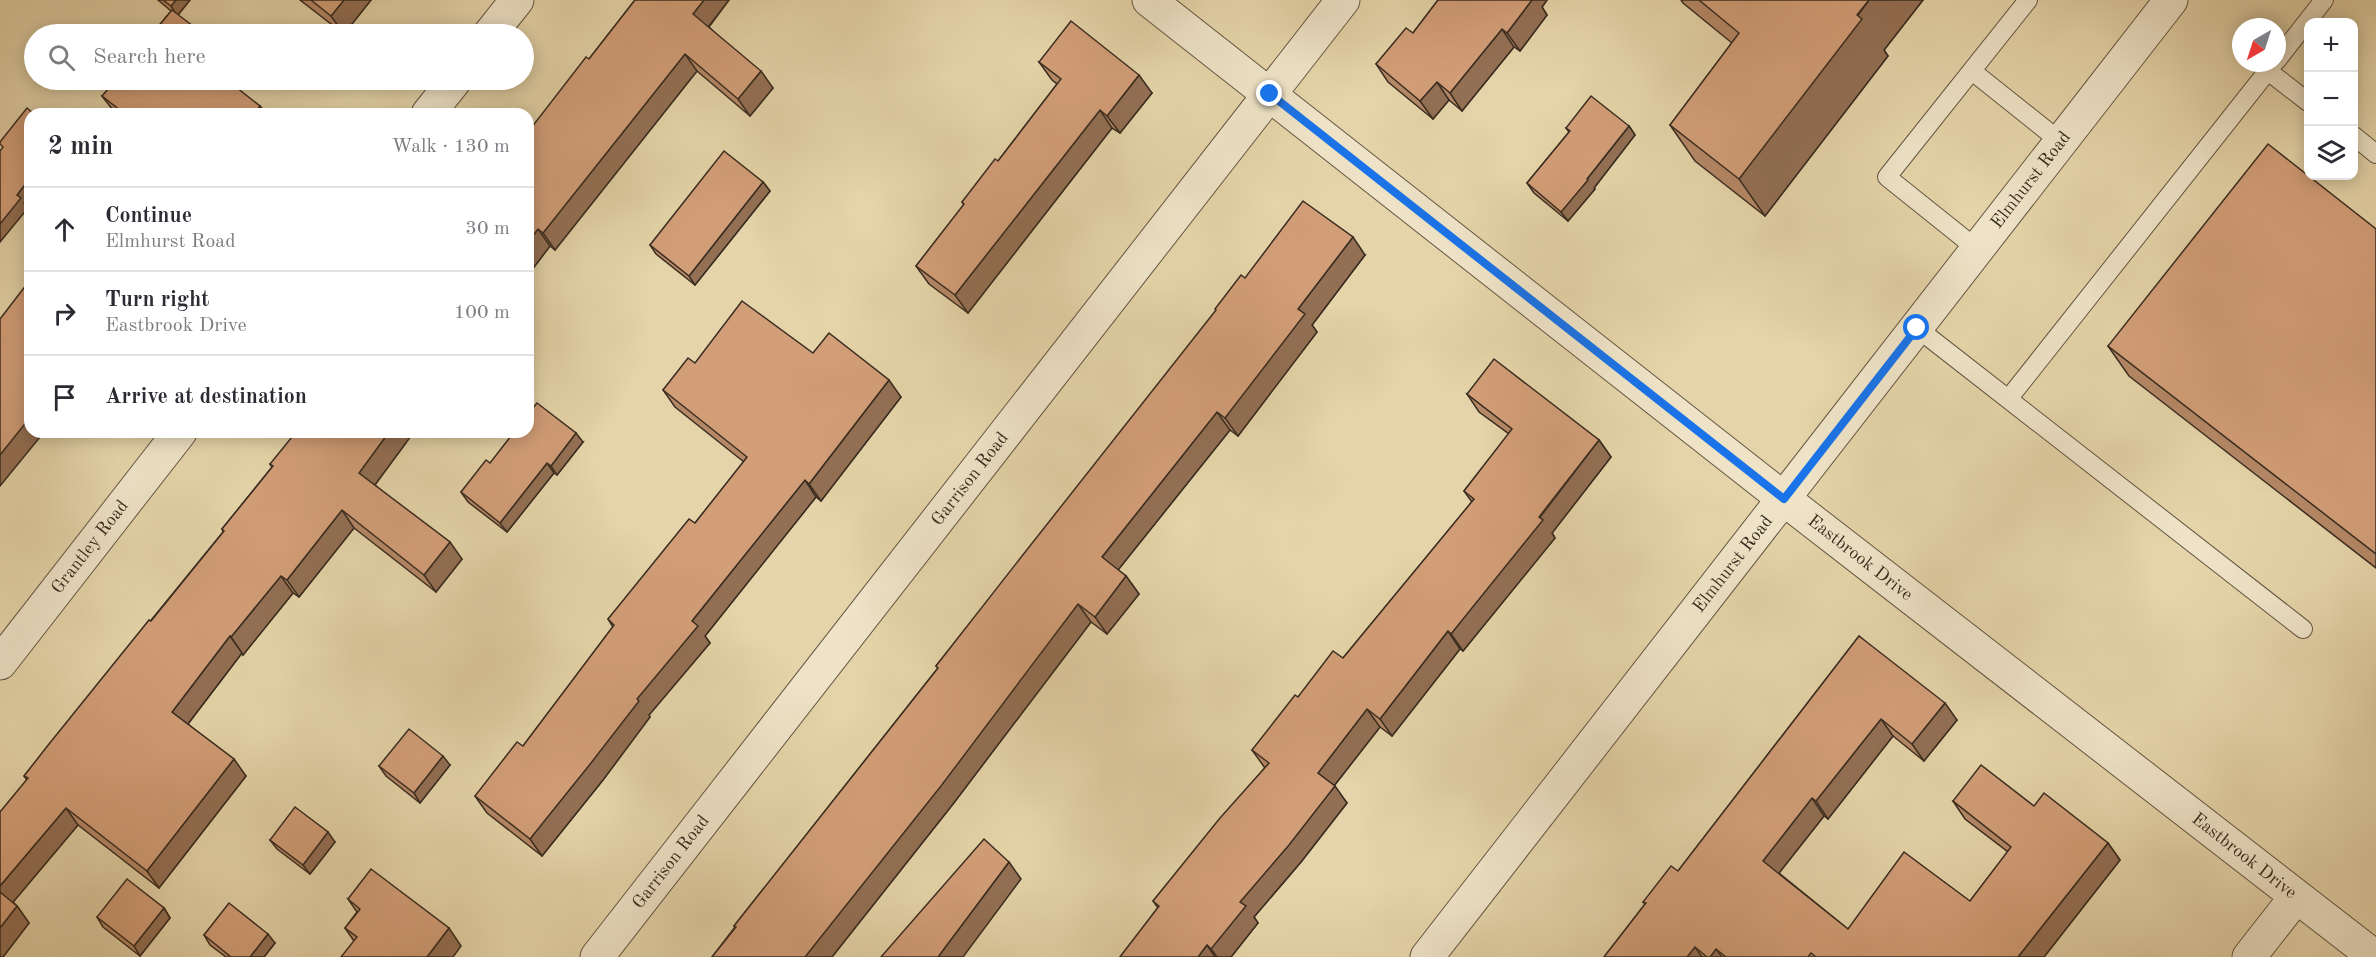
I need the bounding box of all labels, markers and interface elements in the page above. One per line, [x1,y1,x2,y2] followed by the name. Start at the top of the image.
[2232,18,2286,72] north arrow
[2304,18,2358,180] map controls
[2304,18,2358,72] button: +
[24,24,534,90] search box
[45,41,78,74] icon: search
[93,46,206,68] text: Search here
[2304,72,2358,126] button: −
[1256,80,1282,106] route end
[2304,126,2358,180] button: layers
[1988,128,2074,232] street label: Elmhurst Road
[48,134,113,160] text: 2 min
[391,137,510,157] text: Walk · 130 m
[105,205,192,227] text: Continue
[48,213,81,246] icon: ahead
[465,219,510,239] text: 30 m
[105,232,236,252] text: Elmhurst Road
[105,289,209,311] text: Turn right
[48,297,81,330] icon: right
[454,303,510,323] text: 100 m
[1903,314,1929,340] route start
[105,316,247,336] text: Eastbrook Drive
[48,381,81,414] icon: arrive
[105,386,307,408] text: Arrive at destination
[928,429,1012,529] street label: Garrison Road
[48,497,132,597] street label: Grantley Road
[1690,512,1776,616] street label: Elmhurst Road
[1804,512,1916,604] street label: Eastbrook Drive
[2188,810,2300,902] street label: Eastbrook Drive
[629,812,713,912] street label: Garrison Road

